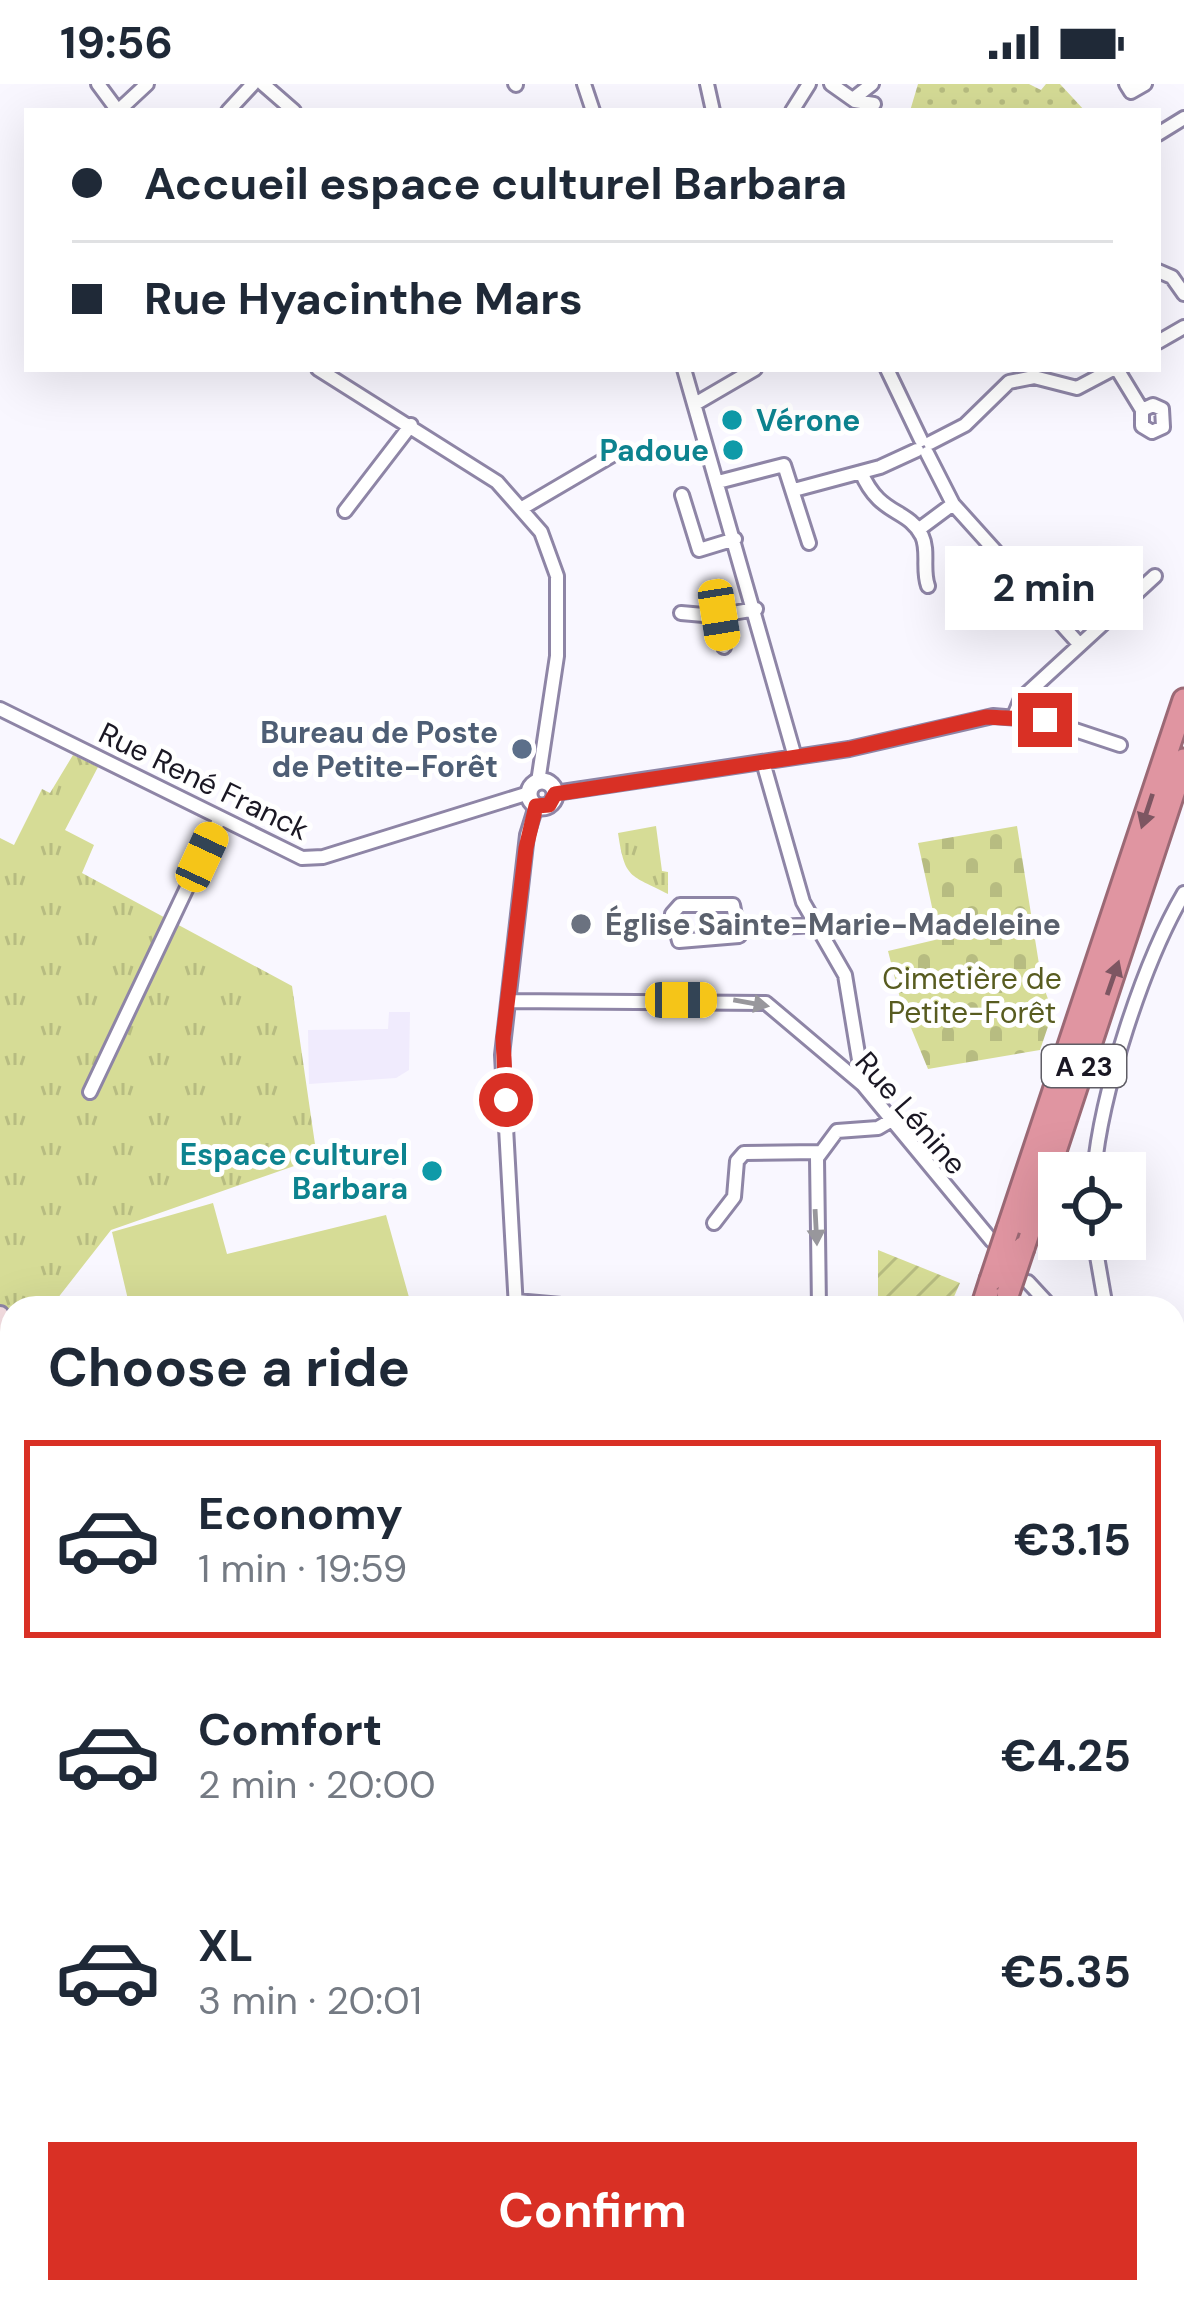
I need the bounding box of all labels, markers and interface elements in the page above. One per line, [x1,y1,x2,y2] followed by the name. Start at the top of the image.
[60,13,173,72] text: 19:56
[144,154,847,213] text: Accueil espace culturel Barbara
[144,269,583,328] text: Rue Hyacinthe Mars
[756,401,860,440] place label: Vérone
[719,407,745,433] marker: Vérone
[599,431,709,470] place label: Padoue
[720,437,746,463] marker: Padoue
[946,546,1144,630] callout: 2 min
[992,562,1096,613] text: 2 min
[696,577,742,653] car
[1018,693,1072,747] route end
[92,713,316,849] street label: Rue René Franck
[260,713,498,786] place label: Bureau de Poste de Petite-Forêt
[509,736,535,762] marker: Bureau de Poste de Petite-Forêt
[1137,793,1156,830] one-way arrow
[170,817,234,897] car
[605,905,1061,944] place label: Église Sainte-Marie-Madeleine
[568,911,594,937] marker: Église Sainte-Marie-Madeleine
[882,959,1062,1032] park label: Cimetière de Petite-Forêt
[1105,959,1123,995] one-way arrow
[645,982,717,1018] car
[732,994,770,1012] one-way arrow
[847,1043,975,1183] street label: Rue Lénine
[1042,1045,1126,1087] road number: A 23
[479,1073,533,1127] route start
[180,1135,408,1208] place label: Espace culturel Barbara
[1038,1152,1146,1260] map controls
[1038,1152,1146,1260] button: locate
[419,1158,445,1184] marker: Espace culturel Barbara
[807,1209,826,1247] one-way arrow
[48,1332,410,1403] text: Choose a ride
[198,1484,403,1543] text: Economy
[54,1485,162,1593] icon: car
[1014,1510,1131,1569] text: €3.15
[198,1543,407,1594] text: 1 min · 19:59
[198,1700,382,1759] text: Comfort
[54,1701,162,1809] icon: car
[1001,1726,1131,1785] text: €4.25
[198,1759,436,1810] text: 2 min · 20:00
[198,1916,253,1975] text: XL
[54,1917,162,2025] icon: car
[1001,1942,1131,2001] text: €5.35
[198,1975,422,2026] text: 3 min · 20:01
[48,2142,1137,2280] button: Confirm

